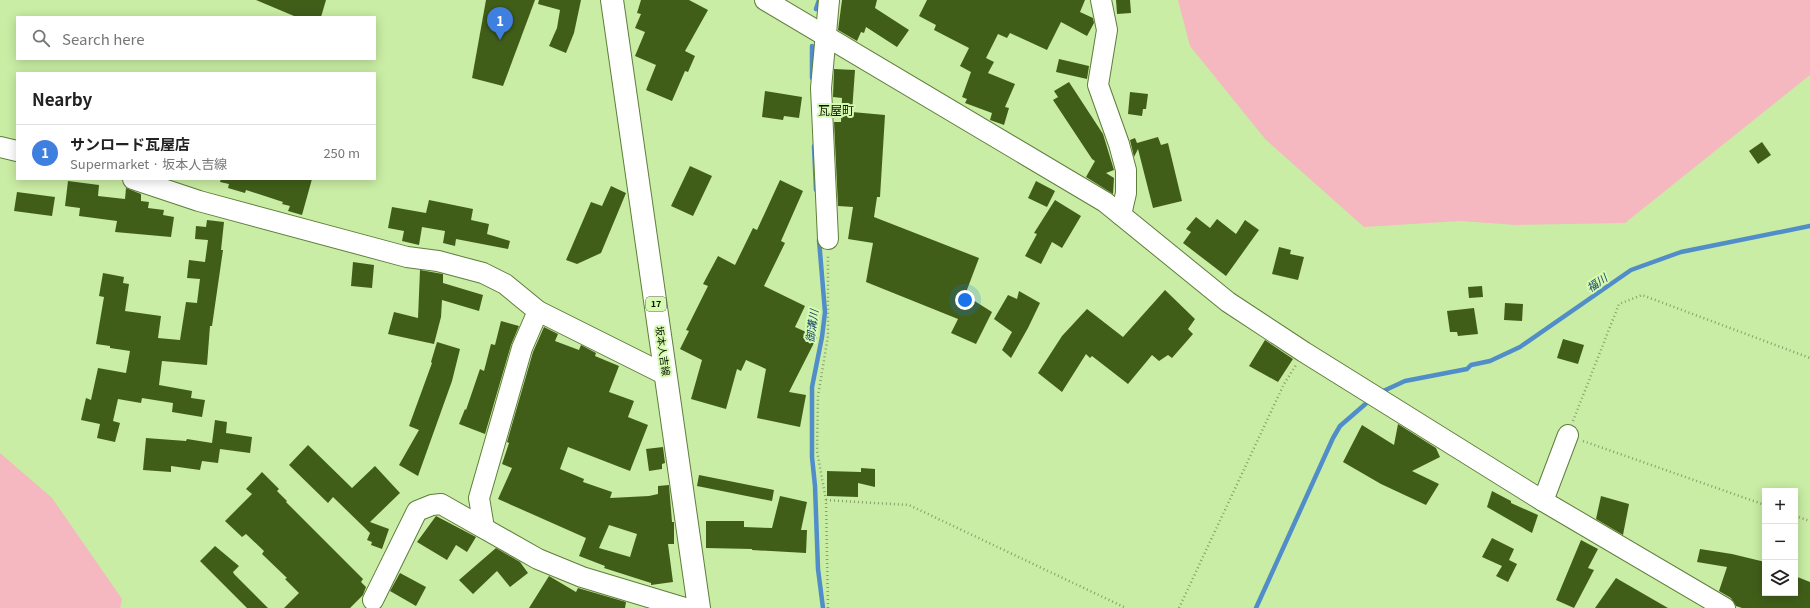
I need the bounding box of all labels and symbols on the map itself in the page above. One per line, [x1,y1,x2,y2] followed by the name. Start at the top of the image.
[487,7,513,40] pin: 1
[818,101,854,118] district label: 瓦屋町
[1583,269,1611,295] water label: 福川
[955,290,975,310] your location
[646,297,666,311] road number: 17
[801,307,821,343] water label: 御溝川
[653,325,674,377] street label: 坂本人吉線

